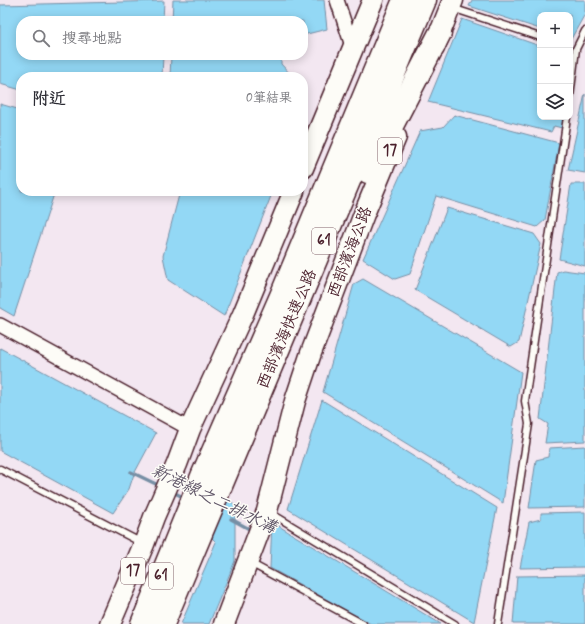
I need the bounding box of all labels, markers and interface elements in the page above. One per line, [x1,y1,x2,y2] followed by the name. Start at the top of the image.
[537,12,573,120] map controls
[537,12,573,48] button: +
[16,16,308,60] search box
[30,27,52,49] icon: search
[62,29,122,49] text: 搜尋地點
[537,48,573,84] button: −
[537,84,573,120] button: layers
[32,88,66,110] text: 附近
[246,90,292,107] text: 0筆結果
[378,138,402,164] road number: 17
[323,203,377,301] street label: 西部濱海公路
[312,228,336,254] road number: 61
[252,266,322,392] street label: 西部濱海快速公路
[148,459,282,540] water label: 新港線之二排水溝
[121,558,145,584] road number: 17
[149,563,173,589] road number: 61

